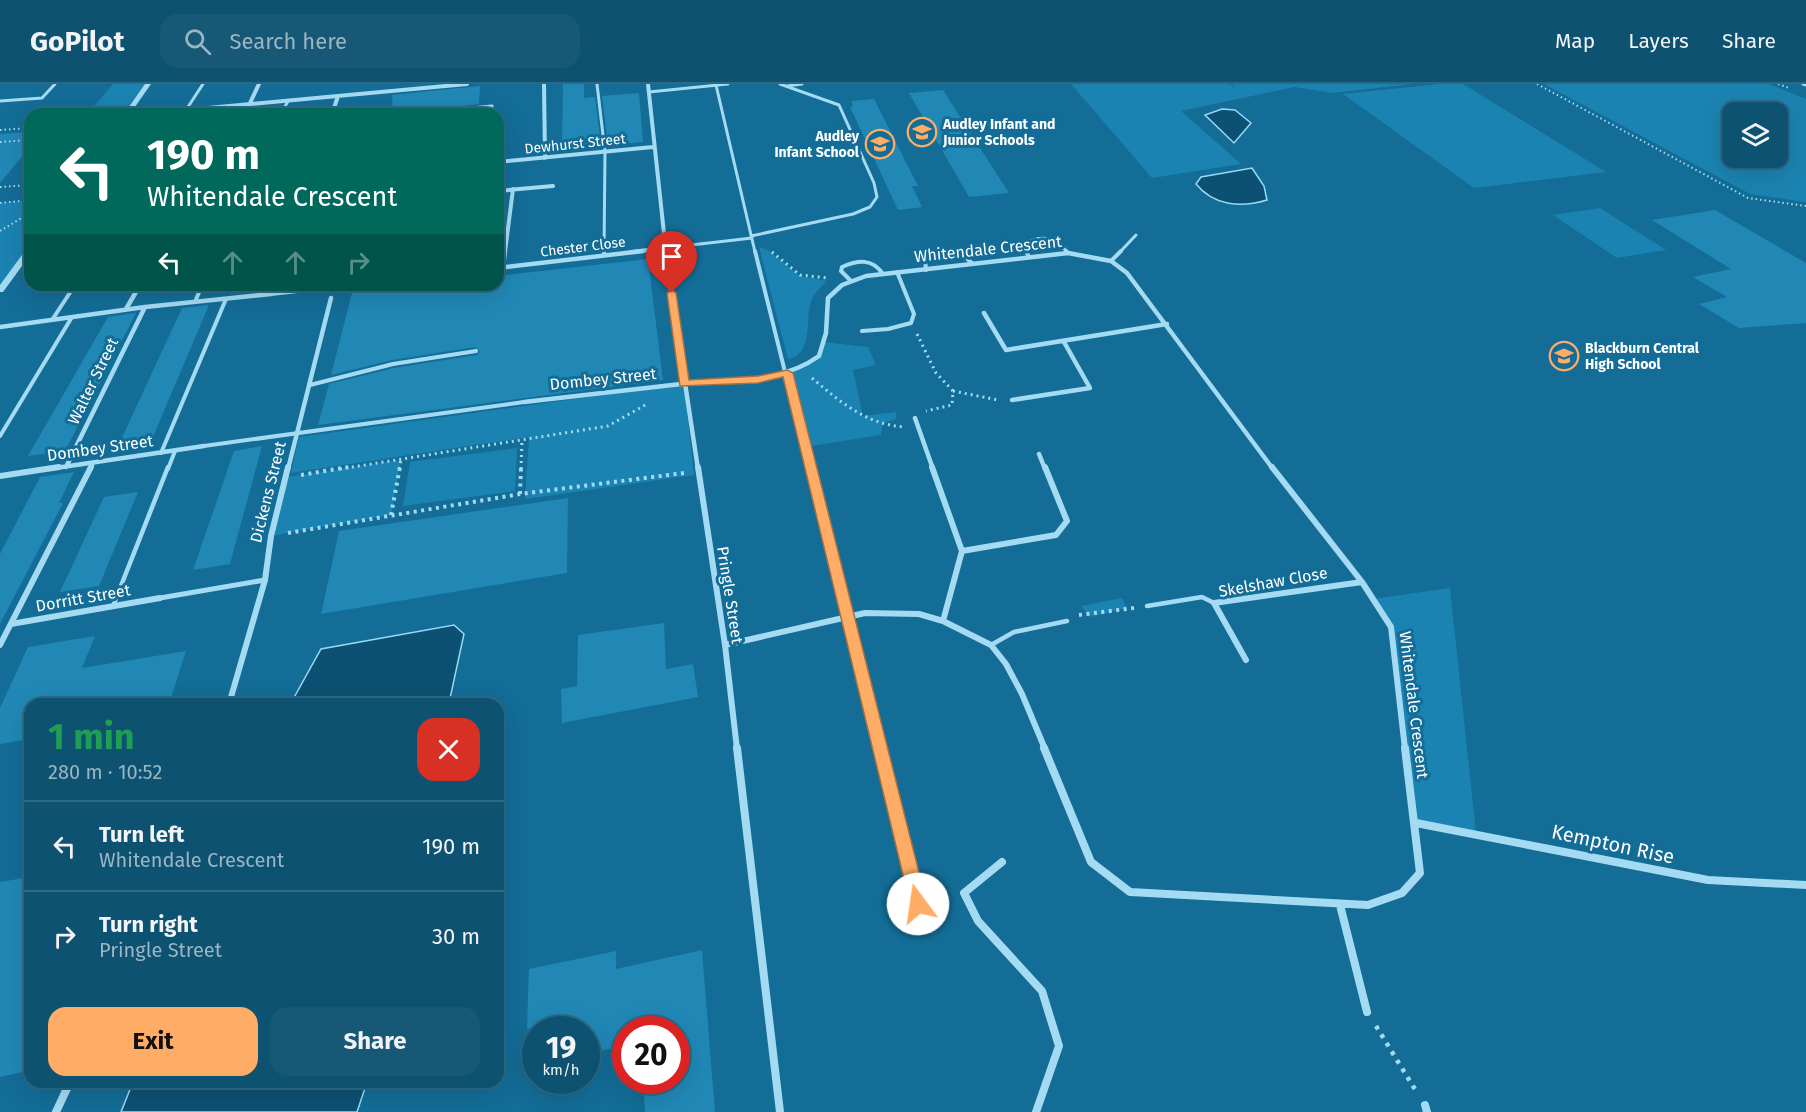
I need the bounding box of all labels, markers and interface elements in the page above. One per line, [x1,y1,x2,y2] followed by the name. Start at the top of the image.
[160,14,580,68] search box
[30,25,124,58] text: GoPilot
[181,25,214,58] icon: search
[229,28,347,55] text: Search here
[1555,28,1595,54] text: Map
[1628,28,1689,54] text: Layers
[1722,28,1776,54] text: Share
[1722,102,1788,168] map controls
[1722,102,1788,168] button: layers
[906,116,938,148] school or university icon: Audley Infant and Junior Schools
[942,116,1055,149] place label: Audley Infant and Junior Schools
[774,128,860,161] place label: Audley Infant School
[864,128,896,160] school or university icon: Audley Infant School
[147,130,260,180] text: 190 m
[524,130,627,158] street label: Dewhurst Street
[48,132,126,210] icon: left
[147,181,397,213] text: Whitendale Crescent
[646,231,697,293] pin
[913,232,1063,266] street label: Whitendale Crescent
[539,233,627,261] street label: Chester Close
[655,240,688,273] icon: arrive
[153,246,186,279] icon: left
[216,246,249,279] icon: ahead
[279,246,312,279] icon: ahead
[342,246,375,279] icon: right
[64,334,122,427] street label: Walter Street
[1548,340,1580,372] school or university icon: Blackburn Central High School
[1585,340,1700,373] place label: Blackburn Central High School
[549,364,657,394] street label: Dombey Street
[46,431,155,465] street label: Dombey Street
[246,439,290,545] street label: Dickens Street
[713,545,747,645] street label: Pringle Street
[1217,563,1329,601] street label: Skelshaw Close
[34,580,132,616] street label: Dorritt Street
[1396,630,1432,780] street label: Whitendale Crescent
[48,715,135,759] text: 1 min
[417,718,480,781] button: close
[48,760,162,784] text: 280 m · 10:52
[1549,819,1677,869] street label: Kempton Rise
[99,821,184,848] text: Turn left
[48,830,81,863] icon: left
[422,833,480,860] text: 190 m
[99,848,284,872] text: Whitendale Crescent
[886,872,950,936] position arrow
[99,911,198,938] text: Turn right
[48,920,81,953] icon: right
[432,923,480,950] text: 30 m
[99,938,222,962] text: Pringle Street
[48,1007,258,1076] button: Exit
[270,1007,480,1076] button: Share
[612,1016,690,1094] speed limit sign: 20
[546,1030,576,1066] text: 19
[542,1061,580,1079] text: km/h

